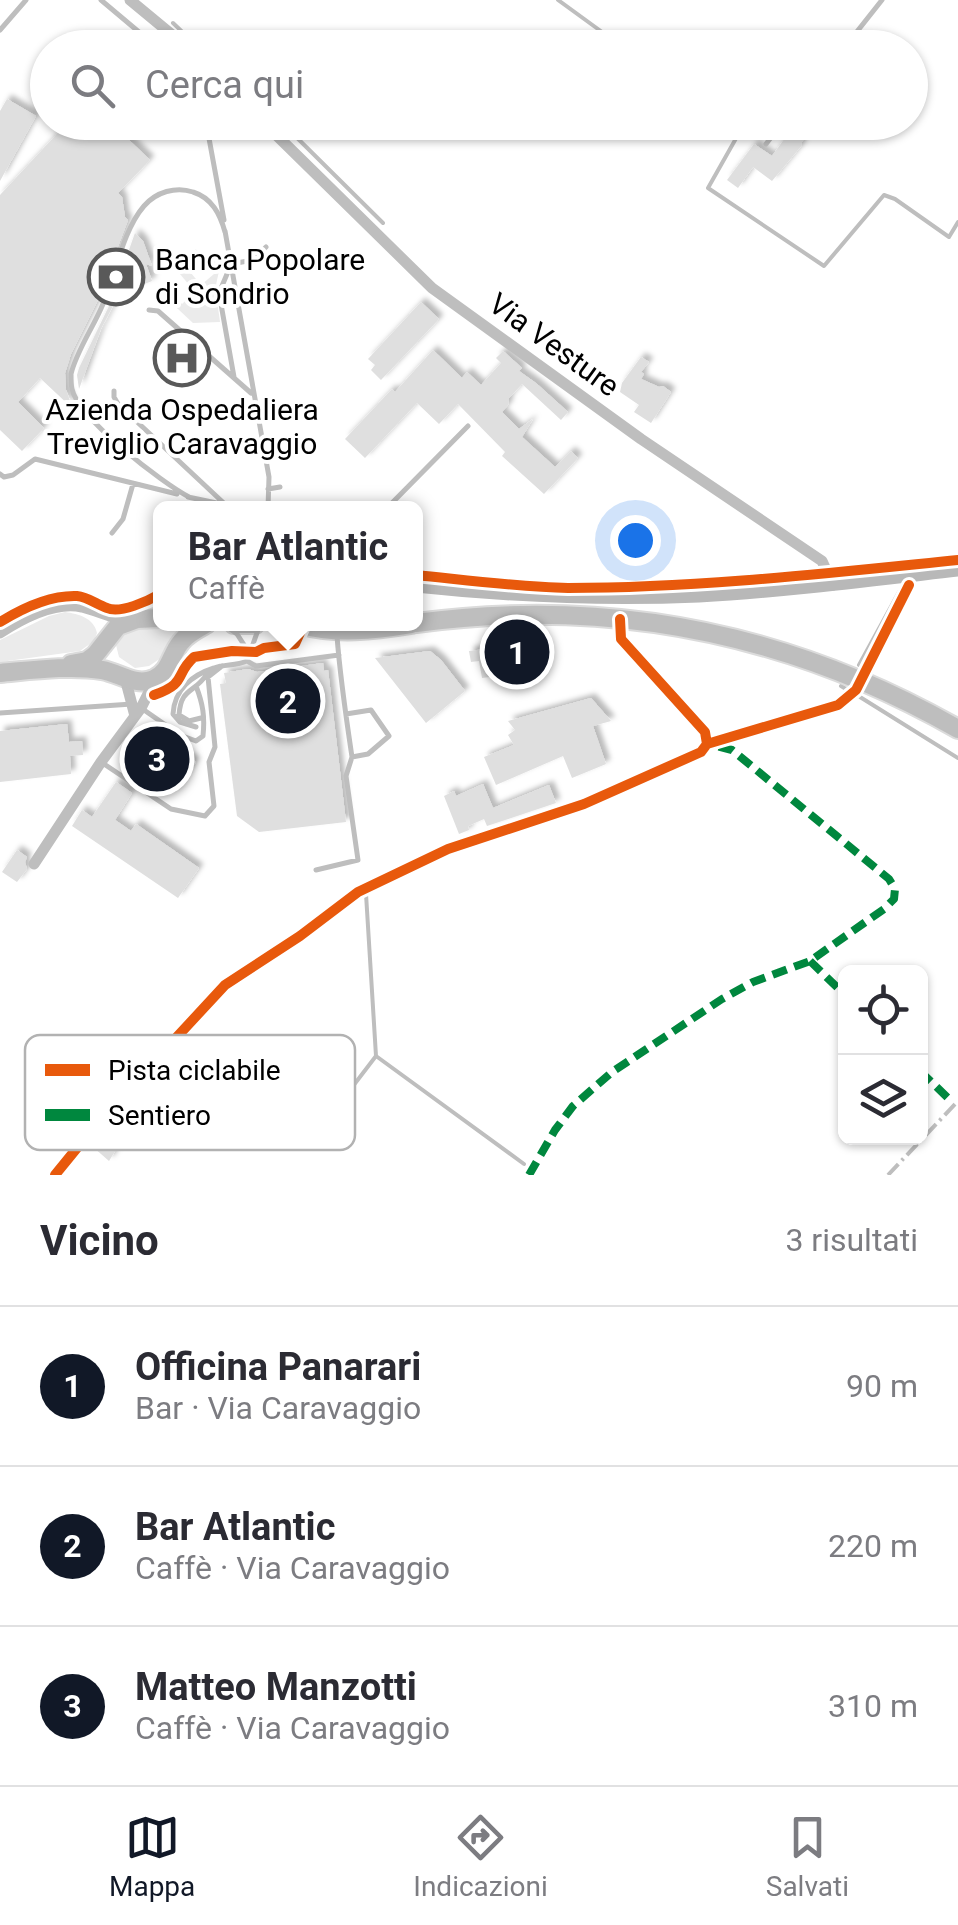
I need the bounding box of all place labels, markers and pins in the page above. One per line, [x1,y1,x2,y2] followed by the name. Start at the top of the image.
[155,242,365,311] place label: Banca Popolare di Sondrio
[86,247,146,307] bank icon: Banca Popolare di Sondrio
[152,328,212,388] hospital icon: Azienda Ospedaliera Treviglio Caravaggio
[45,392,319,461] place label: Azienda Ospedaliera Treviglio Caravaggio
[484,614,550,690] pin: 1
[256,664,320,738] pin: 2
[124,722,190,796] pin: 3

